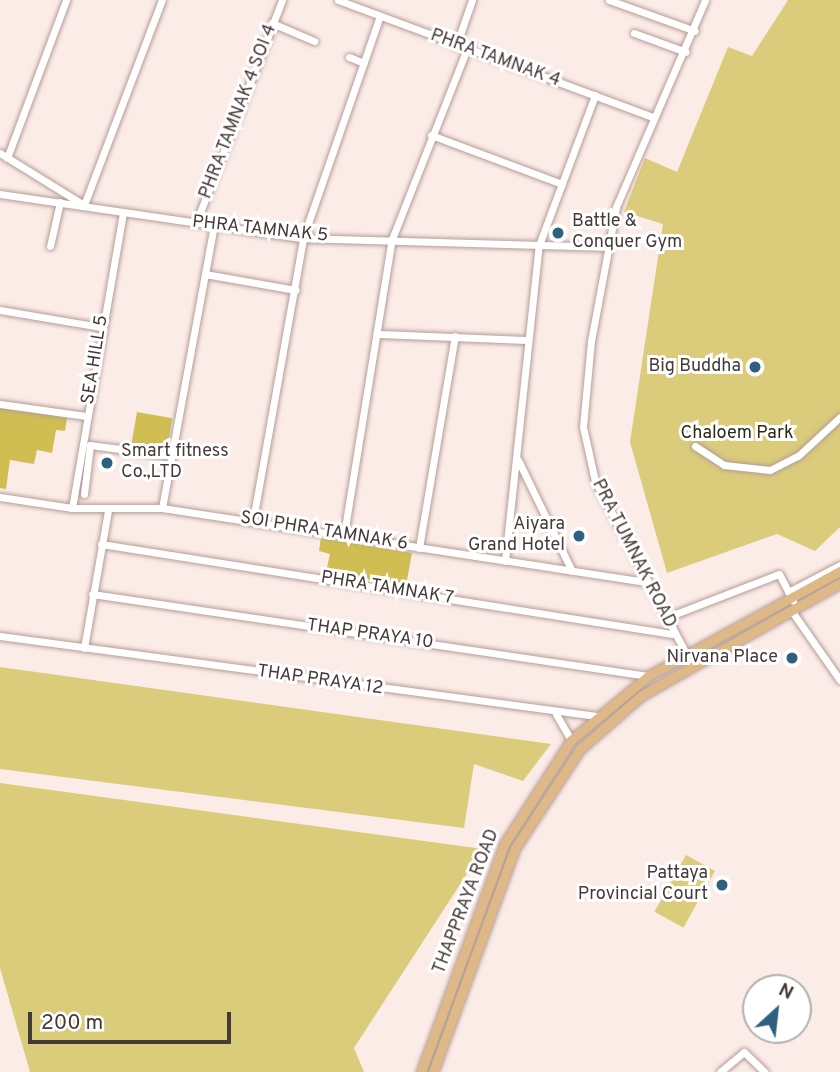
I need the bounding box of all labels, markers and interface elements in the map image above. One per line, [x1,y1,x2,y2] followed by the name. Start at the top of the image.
[195,21,283,203] street label: PHRA TAMNAK 4 SOI 4
[426,25,564,93] street label: PHRA TAMNAK 4
[190,212,330,248] street label: PHRA TAMNAK 5
[572,212,682,255] place label: Battle & Conquer Gym
[550,225,566,241] marker: Battle & Conquer Gym
[78,313,114,407] street label: SEA HILL 5
[648,356,741,378] place label: Big Buddha
[747,359,763,375] marker: Big Buddha
[681,423,793,445] park label: Chaloem Park
[121,442,229,484] place label: Smart fitness Co.,LTD
[99,455,115,471] marker: Smart fitness Co.,LTD
[586,475,680,633] street label: PRA TUMNAK ROAD
[238,508,410,556] street label: SOI PHRA TAMNAK 6
[468,515,565,558] place label: Aiyara Grand Hotel
[571,528,587,544] marker: Aiyara Grand Hotel
[318,568,456,610] street label: PHRA TAMNAK 7
[305,615,435,655] street label: THAP PRAYA 10
[666,647,778,669] place label: Nirvana Place
[784,650,800,666] marker: Nirvana Place
[255,661,385,701] street label: THAP PRAYA 12
[429,826,505,978] street label: THAPPRAYA ROAD
[578,864,708,906] place label: Pattaya Provincial Court
[714,877,730,893] marker: Pattaya Provincial Court
[742,974,812,1044] north arrow
[774,978,797,1006] text: N
[32,998,234,1042] scale bar
[41,1010,103,1037] text: 200 m

